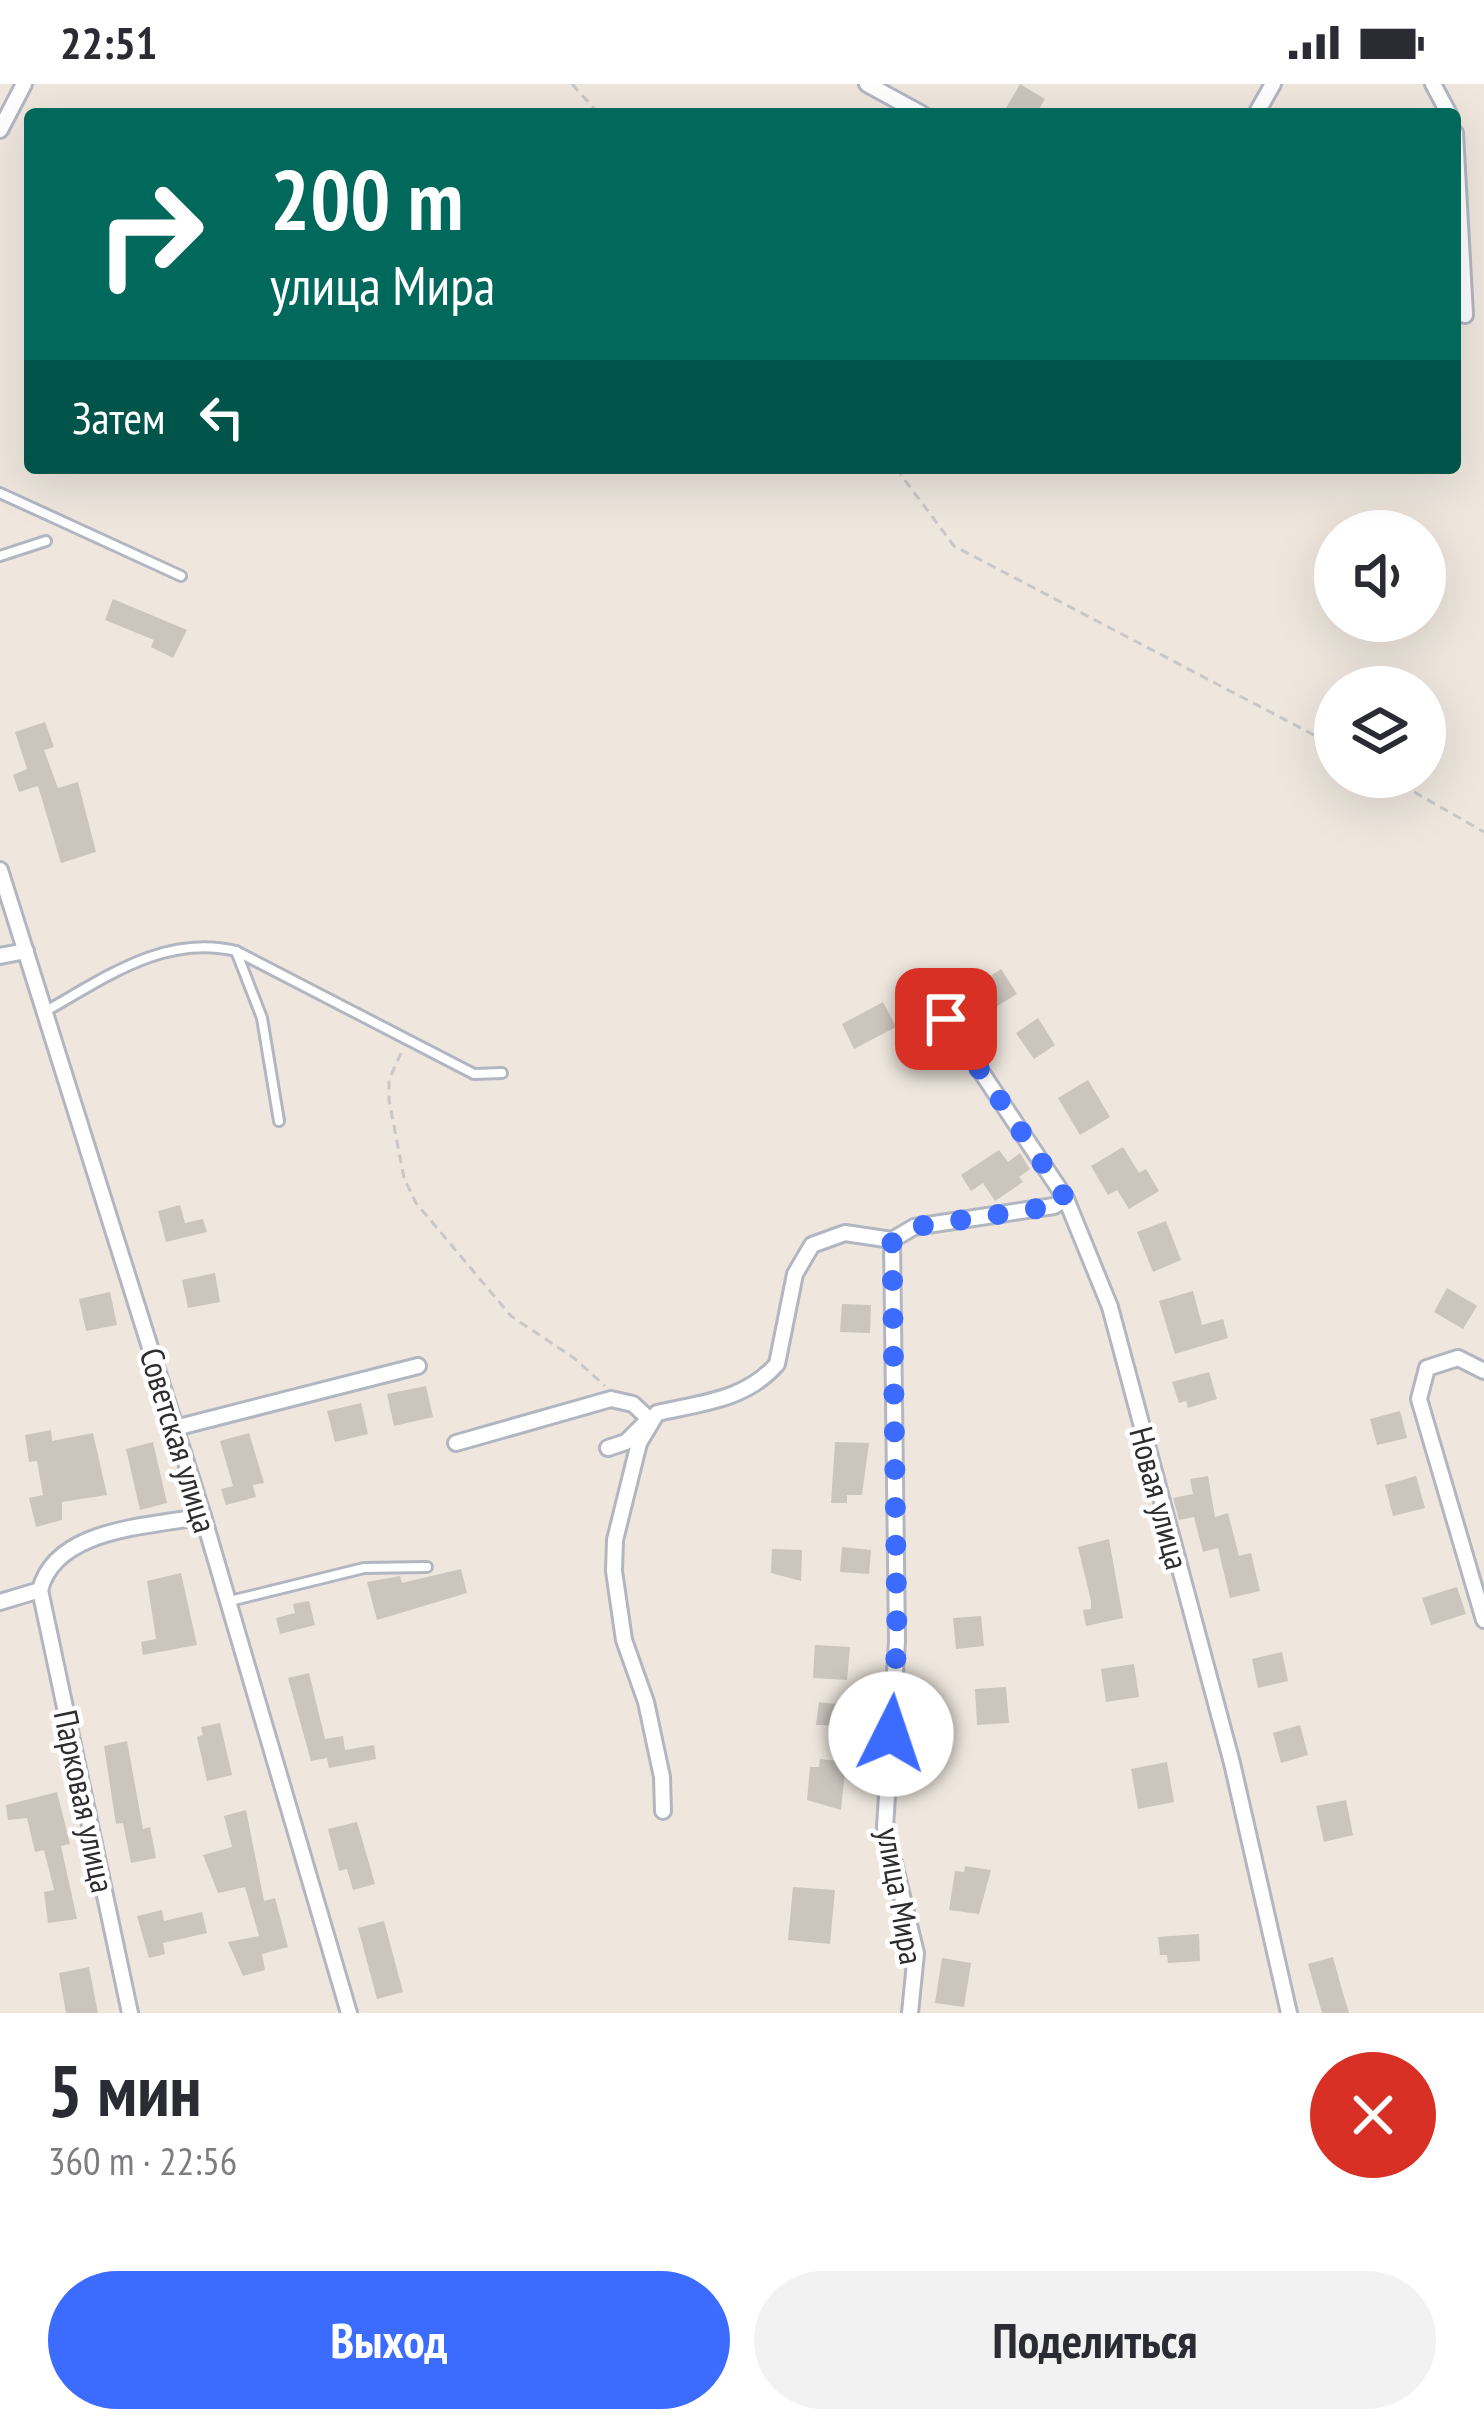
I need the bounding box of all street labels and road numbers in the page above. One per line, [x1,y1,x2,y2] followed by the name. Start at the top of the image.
[131,1343,227,1537] street label: Советская улица
[1120,1422,1200,1574] street label: Новая улица
[45,1706,125,1896] street label: Парковая улица
[868,1824,934,1968] street label: улица Мира

